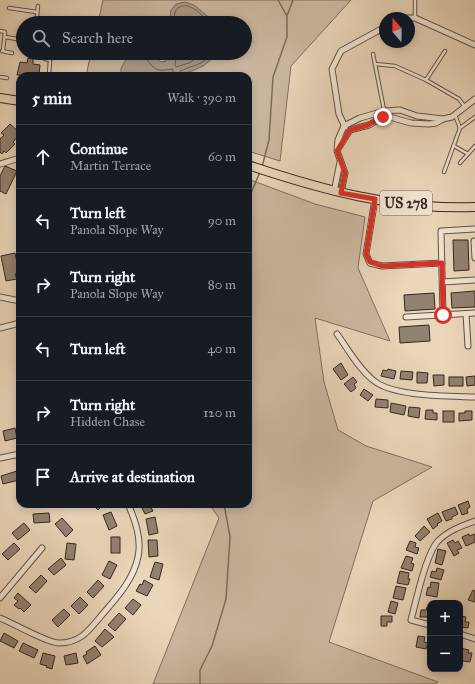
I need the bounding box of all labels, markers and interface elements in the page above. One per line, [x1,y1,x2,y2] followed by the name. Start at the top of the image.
[379,12,415,48] north arrow
[16,16,252,60] search box
[30,27,52,49] icon: search
[62,29,133,47] text: Search here
[32,88,72,109] text: 5 min
[167,90,236,106] text: Walk · 390 m
[374,108,392,126] route end
[70,140,128,158] text: Continue
[32,146,54,168] icon: ahead
[208,149,236,165] text: 60 m
[70,158,151,174] text: Martin Terrace
[380,191,432,215] road number: US 278
[70,204,126,222] text: Turn left
[32,210,54,232] icon: left
[208,213,236,229] text: 90 m
[70,222,164,238] text: Panola Slope Way
[70,268,135,286] text: Turn right
[32,274,54,296] icon: right
[208,277,236,293] text: 80 m
[70,286,164,302] text: Panola Slope Way
[434,306,452,324] route start
[32,338,54,360] icon: left
[70,340,126,358] text: Turn left
[207,341,236,357] text: 40 m
[70,396,135,414] text: Turn right
[32,402,54,424] icon: right
[203,405,236,421] text: 120 m
[70,414,145,430] text: Hidden Chase
[32,466,54,488] icon: arrive
[70,468,195,486] text: Arrive at destination
[427,600,463,672] map controls
[427,600,463,636] button: +
[427,636,463,672] button: −

